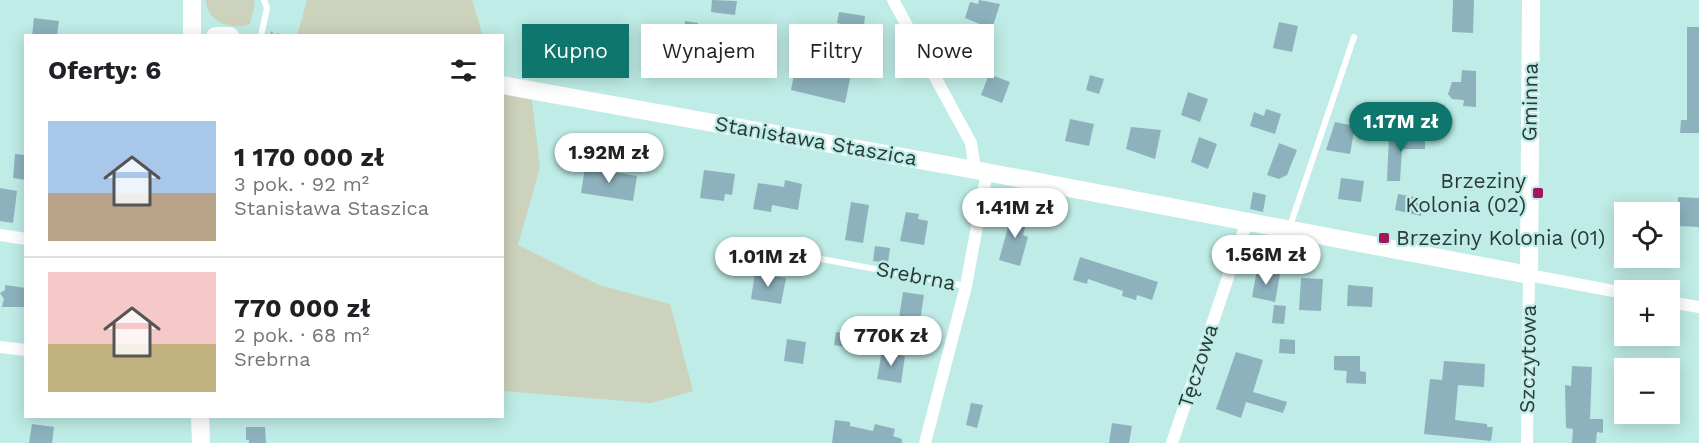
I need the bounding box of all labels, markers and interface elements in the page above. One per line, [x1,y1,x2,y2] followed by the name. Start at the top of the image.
[522,24,629,78] chip: Kupno
[641,24,777,78] chip: Wynajem
[789,24,883,78] chip: Filtry
[895,24,994,78] chip: Nowe
[447,54,480,87] icon: filters
[48,55,161,85] text: Oferty: 6
[1516,62,1543,142] street label: Gminna
[1339,102,1463,153] pin: 1.17M zł
[1363,109,1439,133] text: 1.17M zł
[713,110,919,171] street label: Stanisława Staszica
[547,133,671,184] pin: 1.92M zł
[569,140,649,164] text: 1.92M zł
[234,142,384,172] text: 1 170 000 zł
[96,145,168,217] icon: home
[1405,168,1526,217] place label: Brzeziny Kolonia (02)
[234,172,369,196] text: 3 pok. · 92 m²
[1531,186,1545,200] marker: Brzeziny Kolonia (02)
[953,188,1077,239] pin: 1.41M zł
[976,195,1054,219] text: 1.41M zł
[234,196,429,220] text: Stanisława Staszica
[1614,202,1680,424] map controls
[1614,202,1680,268] button: locate
[1396,225,1605,250] place label: Brzeziny Kolonia (01)
[1377,231,1391,245] marker: Brzeziny Kolonia (01)
[1204,235,1328,286] pin: 1.56M zł
[706,237,830,288] pin: 1.01M zł
[1226,242,1306,266] text: 1.56M zł
[729,244,807,268] text: 1.01M zł
[874,256,958,295] street label: Srebrna
[1614,280,1680,346] button: +
[234,293,371,323] text: 770 000 zł
[96,296,168,368] icon: home
[1514,304,1541,413] street label: Szczytowa
[836,316,946,367] pin: 770K zł
[1172,321,1223,411] street label: Tęczowa
[234,323,370,347] text: 2 pok. · 68 m²
[854,323,928,347] text: 770K zł
[234,347,311,371] text: Srebrna
[1614,358,1680,424] button: −

